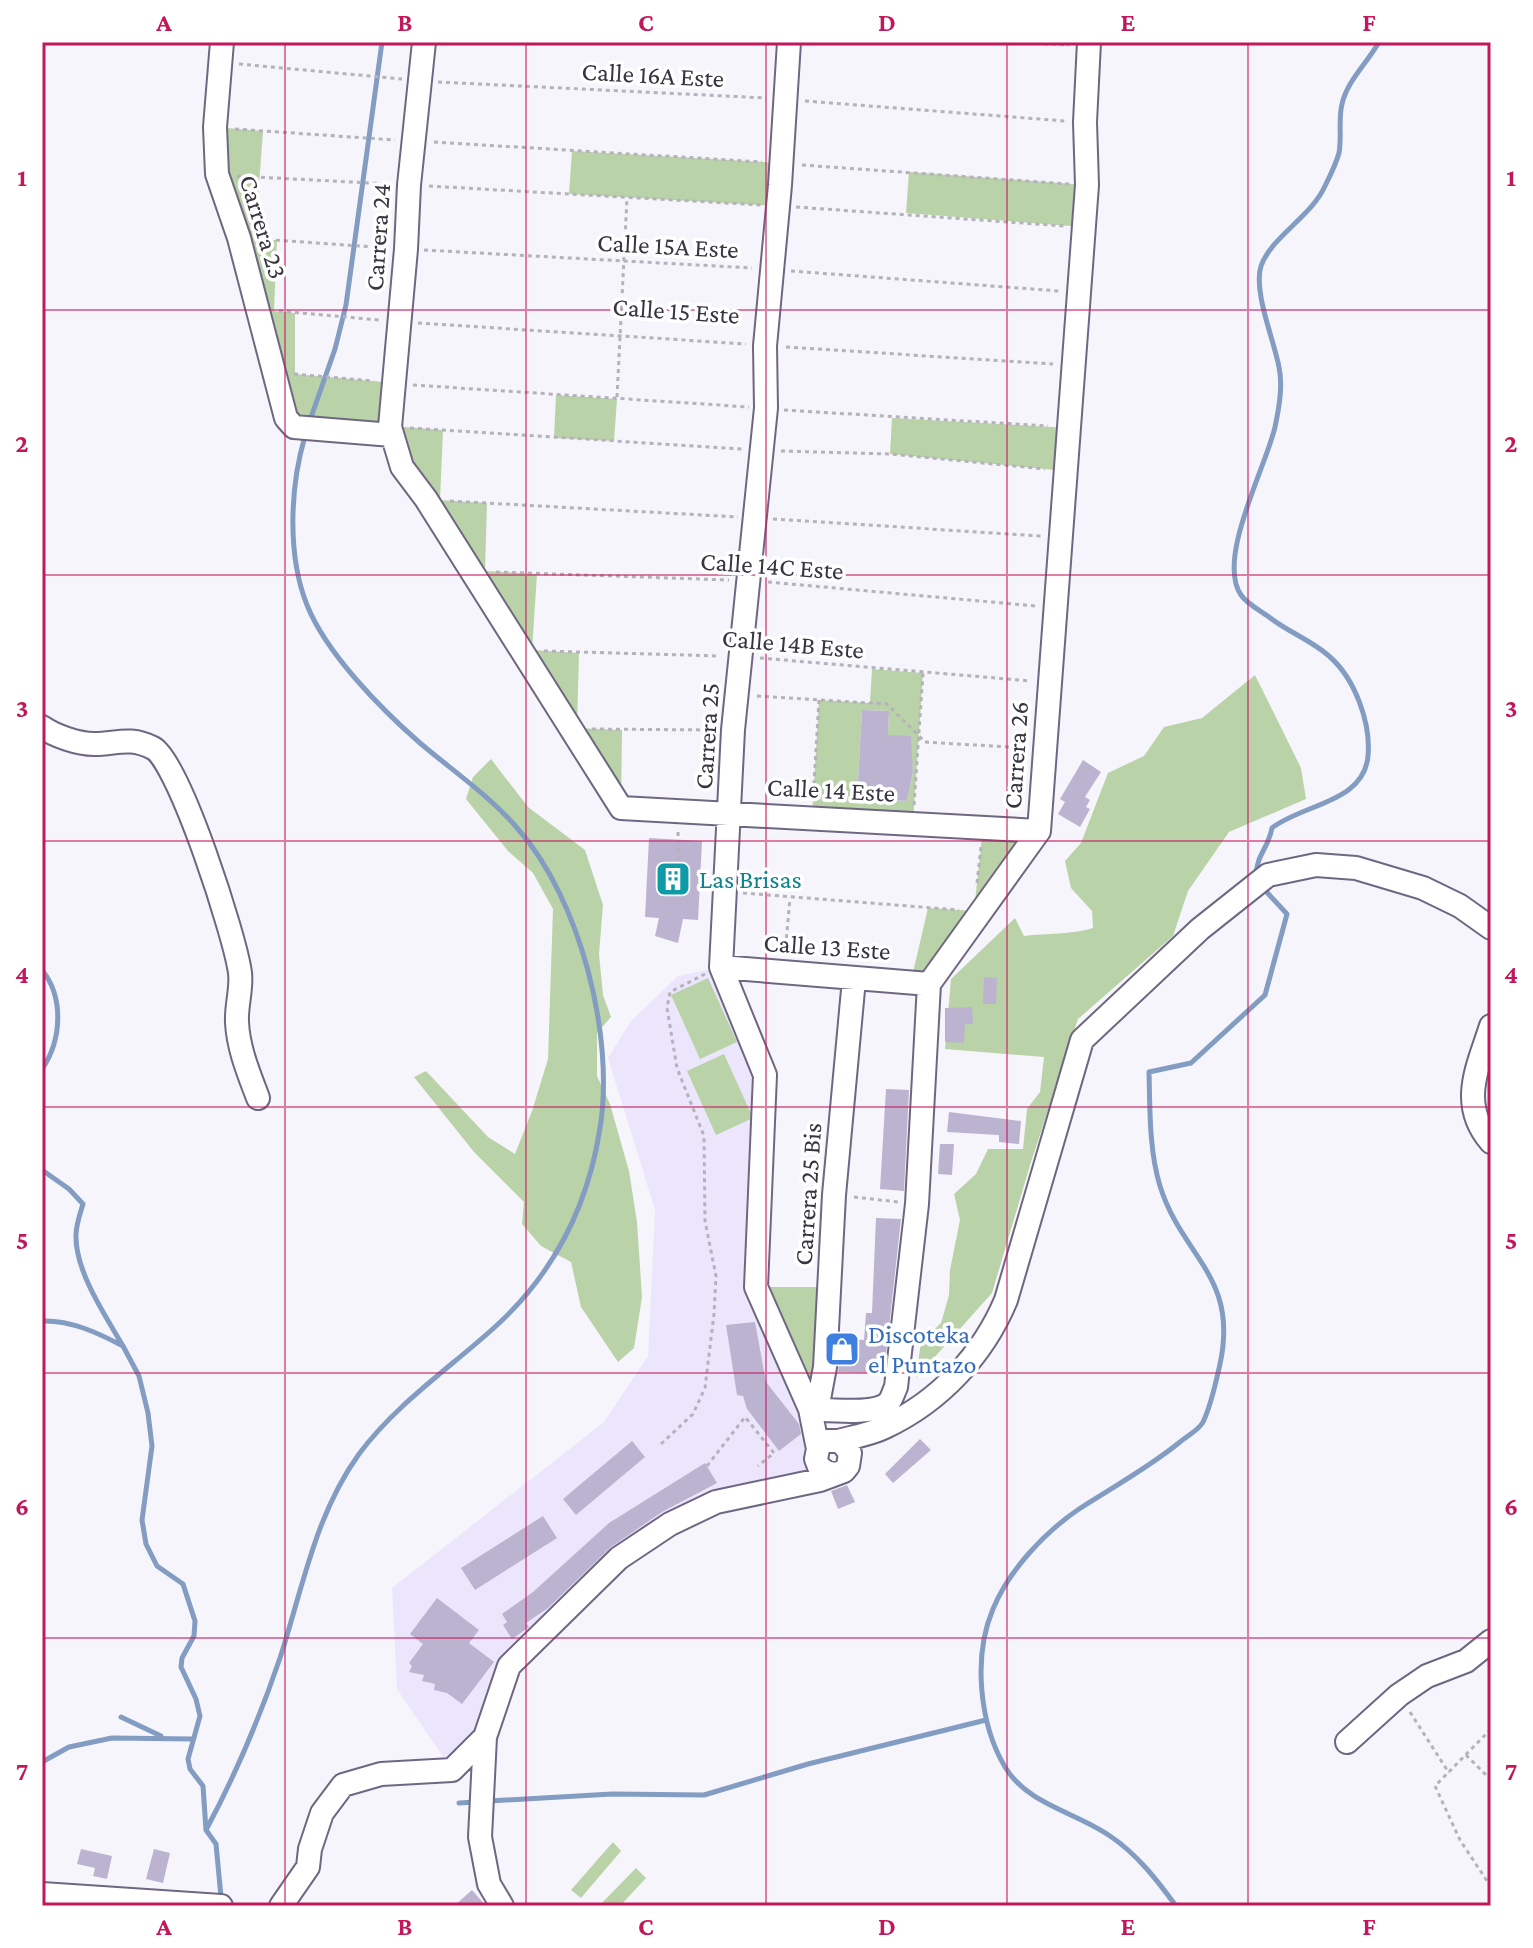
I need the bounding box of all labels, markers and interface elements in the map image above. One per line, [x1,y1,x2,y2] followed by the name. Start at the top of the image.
[155,8,172,37] text: A
[397,8,413,37] text: B
[638,8,654,37] text: C
[878,8,896,37] text: D
[1121,8,1136,37] text: E
[1362,8,1376,37] text: F
[581,57,725,93] street label: Calle 16A Este
[17,163,27,192] text: 1
[1506,163,1516,192] text: 1
[233,172,293,282] street label: Carrera 23
[360,182,396,292] street label: Carrera 24
[597,228,739,264] street label: Calle 15A Este
[612,292,740,330] street label: Calle 15 Este
[15,429,29,458] text: 2
[1504,429,1518,458] text: 2
[699,547,845,585] street label: Calle 14C Este
[721,623,865,665] street label: Calle 14B Este
[689,682,725,790] street label: Carrera 25
[16,694,28,723] text: 3
[1505,694,1517,723] text: 3
[998,700,1034,810] street label: Carrera 26
[766,772,896,808] street label: Calle 14 Este
[654,860,692,898] building icon: Las Brisas
[699,865,802,894] place label: Las Brisas
[763,928,891,966] street label: Calle 13 Este
[15,960,29,989] text: 4
[1504,960,1518,989] text: 4
[789,1122,827,1266] street label: Carrera 25 Bis
[16,1226,28,1255] text: 5
[1505,1226,1517,1255] text: 5
[868,1320,976,1379] place label: Discoteka el Puntazo
[823,1330,861,1368] shop icon: Discoteka el Puntazo
[15,1492,29,1521] text: 6
[1504,1492,1518,1521] text: 6
[16,1757,28,1786] text: 7
[1505,1757,1517,1786] text: 7
[155,1912,172,1941] text: A
[397,1912,413,1941] text: B
[638,1912,654,1941] text: C
[878,1912,896,1941] text: D
[1121,1912,1136,1941] text: E
[1362,1912,1376,1941] text: F

